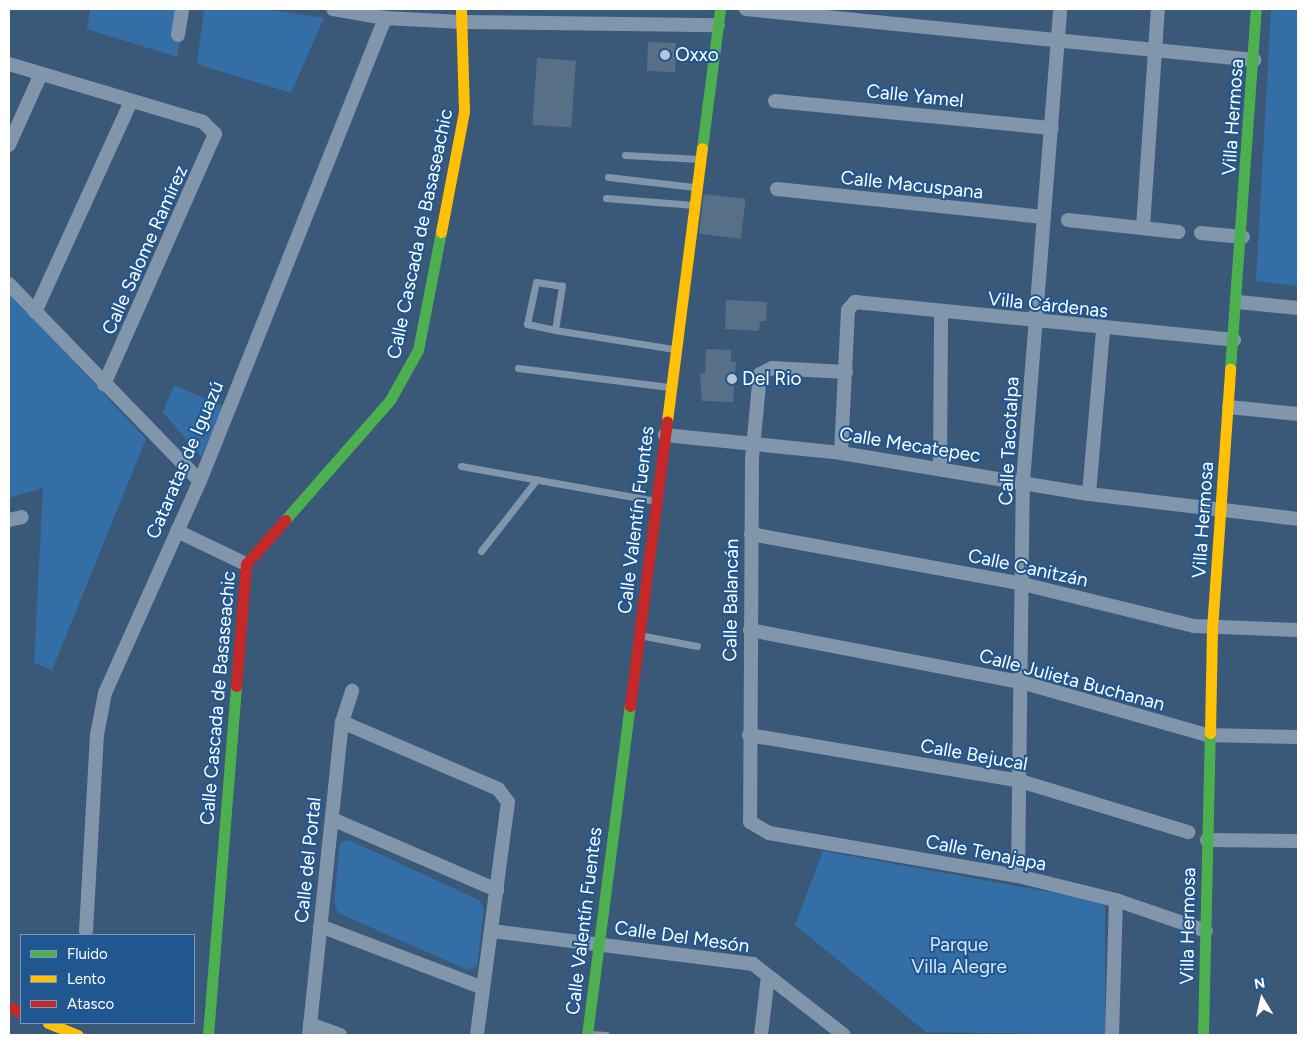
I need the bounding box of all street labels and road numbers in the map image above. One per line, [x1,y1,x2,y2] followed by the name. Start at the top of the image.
[1218,58,1248,176] street label: Villa Hermosa
[865,80,965,112] street label: Calle Yamel
[382,107,458,361] street label: Calle Cascada de Basaseachic
[97,162,193,338] street label: Calle Salome Ramírez
[839,166,985,204] street label: Calle Macuspana
[987,287,1109,323] street label: Villa Cárdenas
[994,376,1024,506] street label: Calle Tacotalpa
[141,378,229,542] street label: Cataratas de Iguazú
[838,423,982,467] street label: Calle Mecatepec
[613,425,659,615] street label: Calle Valentín Fuentes
[1188,461,1218,579] street label: Villa Hermosa
[719,538,743,662] street label: Calle Balancán
[966,544,1090,592] street label: Calle Canitzán
[196,570,240,826] street label: Calle Cascada de Basaseachic
[977,644,1167,716] street label: Calle Julieta Buchanan
[919,734,1029,776] street label: Calle Bejucal
[290,796,326,924] street label: Calle del Portal
[561,826,607,1016] street label: Calle Valentín Fuentes
[924,830,1048,876] street label: Calle Tenajapa
[1176,867,1200,985] street label: Villa Hermosa
[613,916,751,958] street label: Calle Del Mesón

